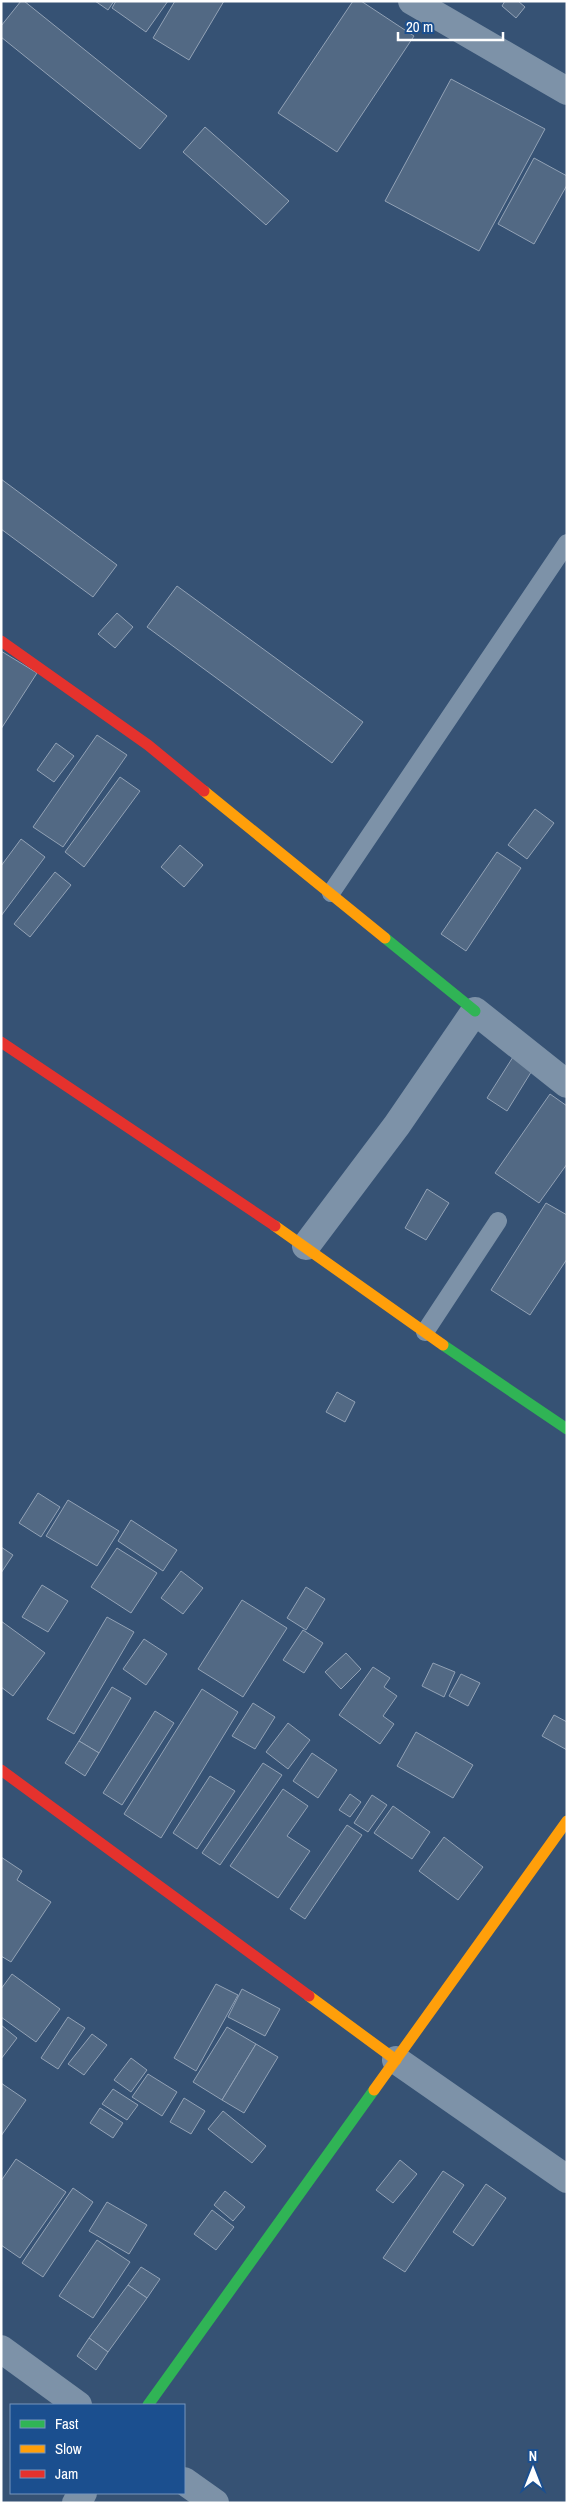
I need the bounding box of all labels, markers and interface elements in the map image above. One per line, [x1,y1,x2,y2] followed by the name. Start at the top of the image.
[398,10,503,42] scale bar
[406,16,433,37] text: 20 m
[10,2404,185,2494] legend
[55,2413,79,2434] text: Fast
[55,2438,82,2459] text: Slow
[508,2444,558,2494] north arrow
[529,2447,537,2465] text: N
[55,2463,78,2484] text: Jam

